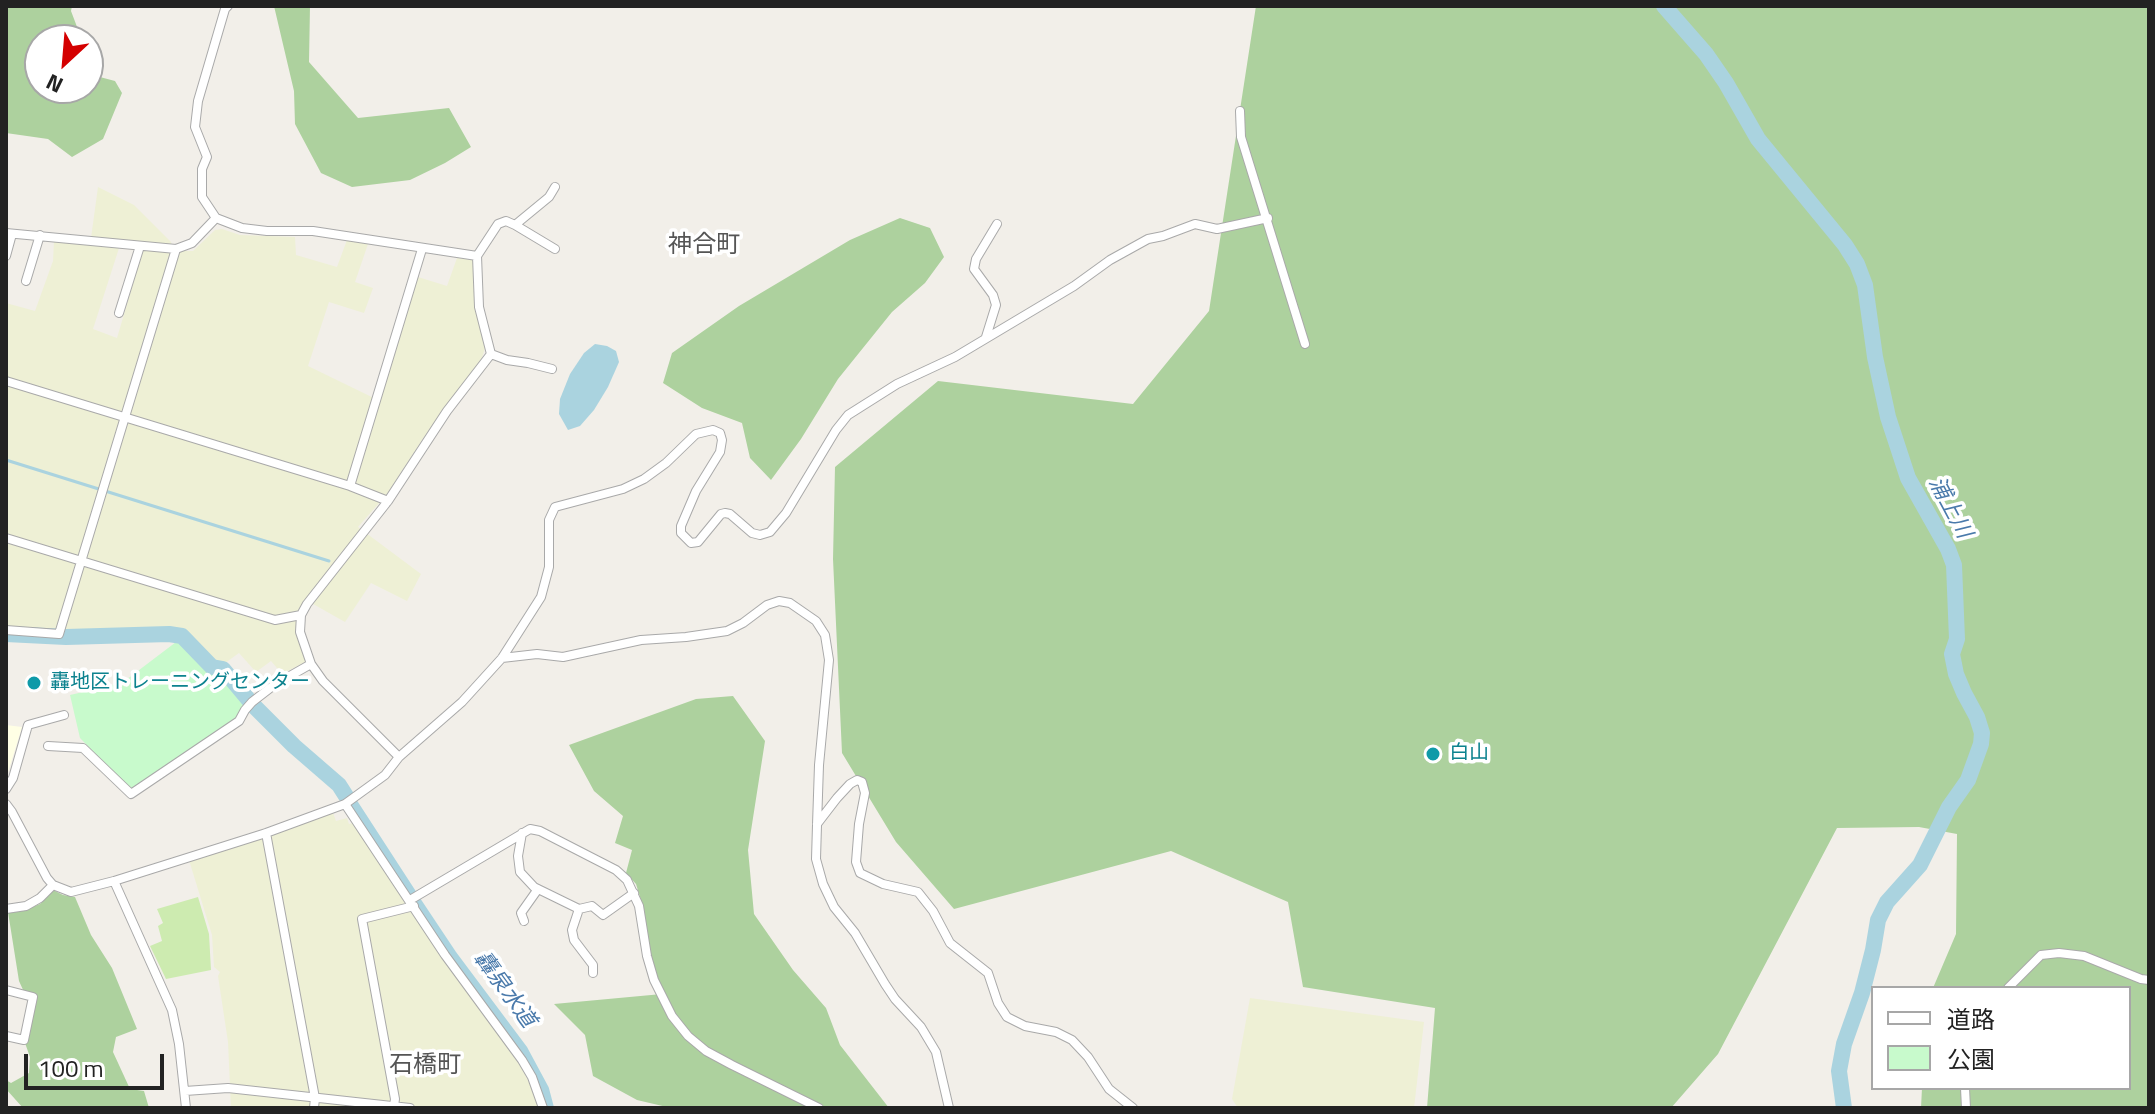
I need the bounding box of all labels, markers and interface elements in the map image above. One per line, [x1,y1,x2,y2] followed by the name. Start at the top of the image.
[24,24,104,104] north arrow
[40,65,69,102] text: N
[668,232,740,260] district label: 神合町
[1922,473,1976,543] water label: 浦上川
[50,671,310,695] place label: 轟地区トレーニングセンター
[25,674,43,692] marker: 轟地区トレーニングセンター
[1449,742,1489,766] place label: 白山
[1424,745,1442,763] marker: 白山
[467,947,541,1033] water label: 轟泉水道
[1871,986,2131,1090] legend
[1947,1001,1995,1037] text: 道路
[28,1038,168,1088] scale bar
[1947,1041,1995,1077] text: 公園
[38,1050,104,1086] text: 100 m
[389,1052,461,1080] district label: 石橋町

